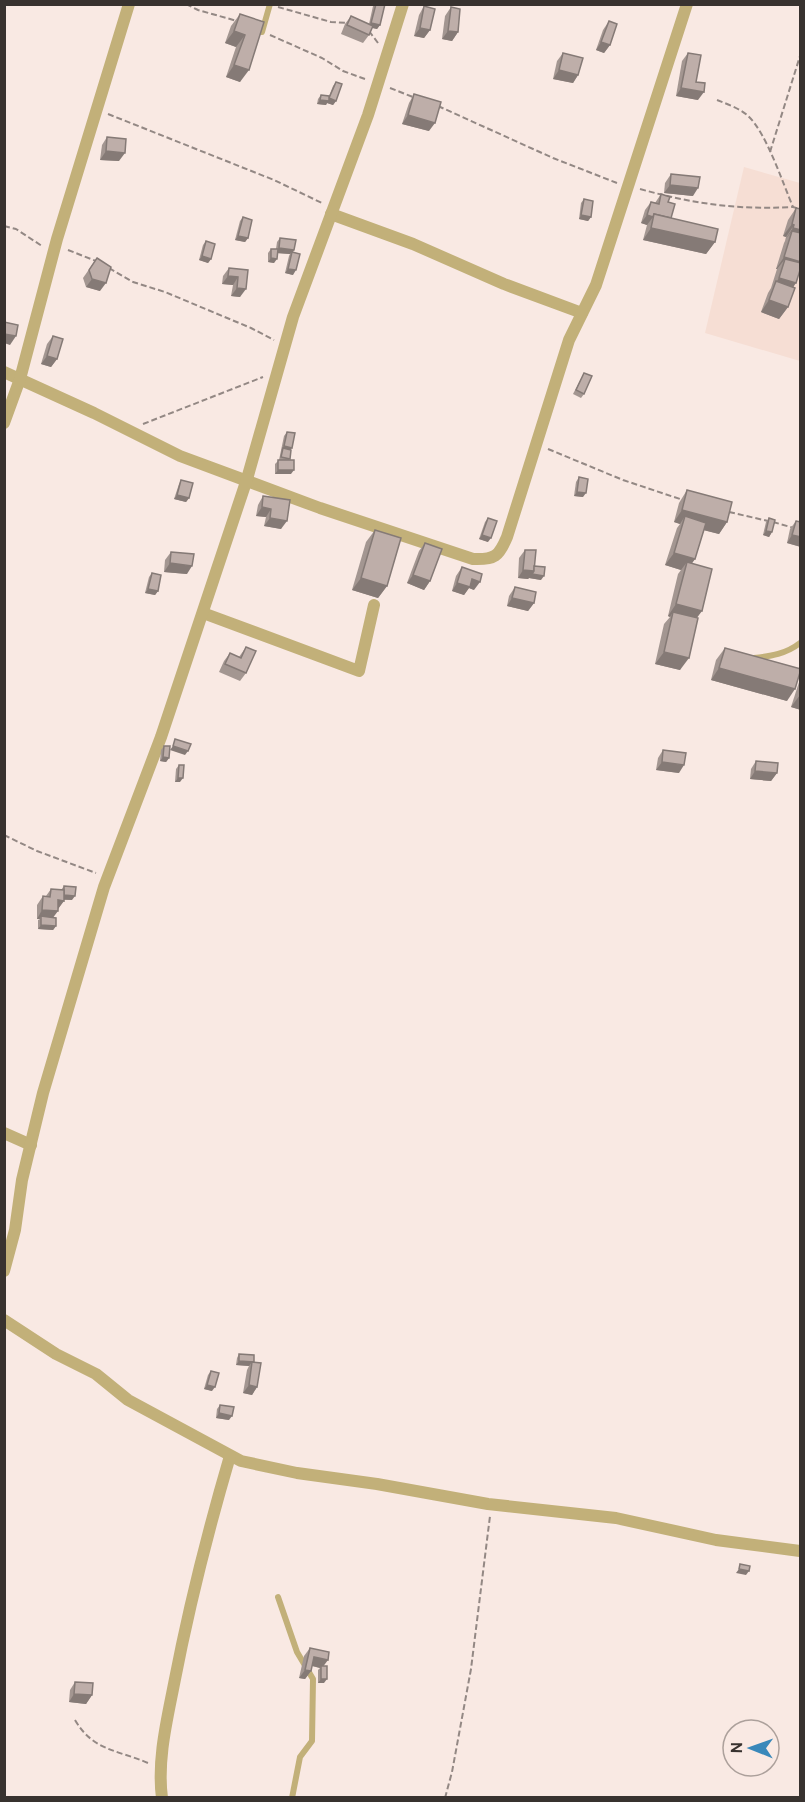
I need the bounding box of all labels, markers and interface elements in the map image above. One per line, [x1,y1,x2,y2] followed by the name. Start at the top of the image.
[721,1718,781,1778] north arrow
[728,1742,748,1754] text: N

